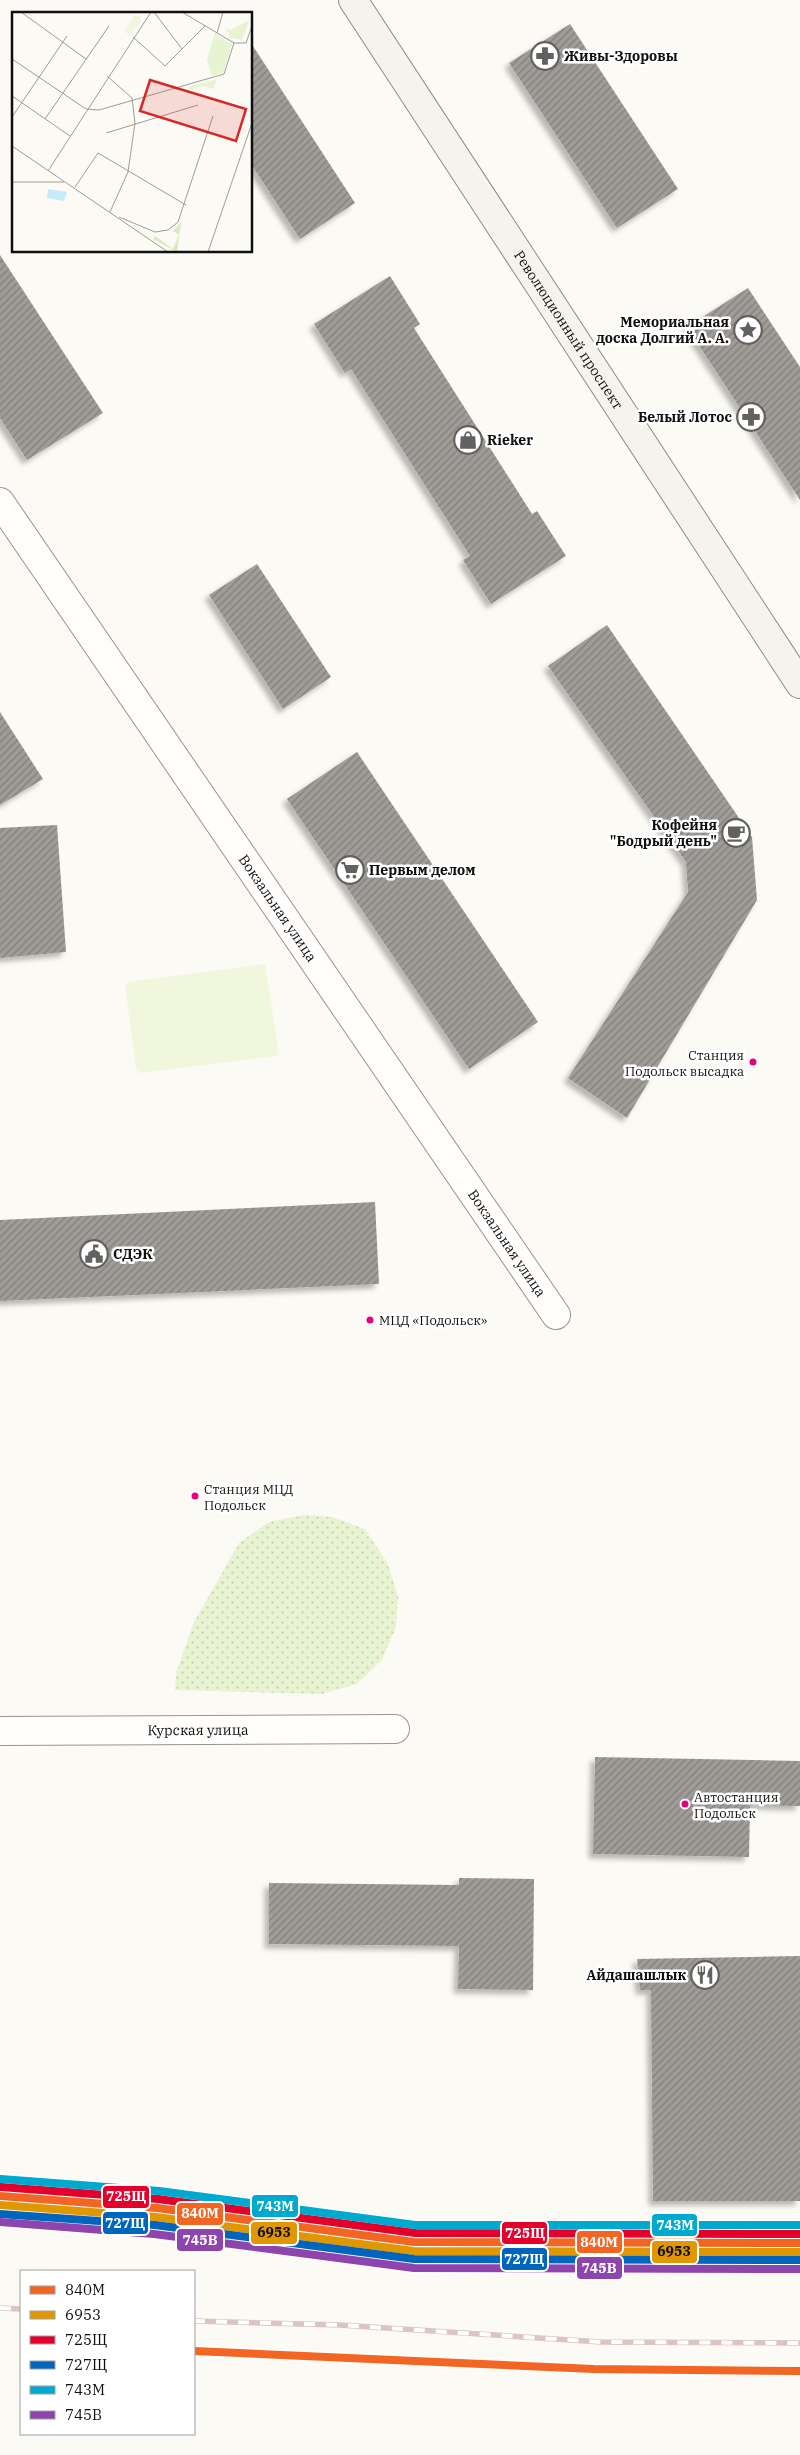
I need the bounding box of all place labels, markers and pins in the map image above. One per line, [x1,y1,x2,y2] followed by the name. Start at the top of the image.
[530,41,560,71] pharmacy icon: Живы-Здоровы
[564,47,678,65] place label: Живы-Здоровы
[596,313,729,347] place label: Мемориальная доска Долгий А. А.
[733,315,763,345] place icon: Мемориальная доска Долгий А. А.
[736,402,766,432] pharmacy icon: Белый Лотос
[638,408,733,426] place label: Белый Лотос
[453,425,483,455] shop icon: Rieker
[487,431,533,449] place label: Rieker
[610,816,717,850] place label: Кофейня "Бодрый день"
[721,818,751,848] cafe icon: Кофейня "Бодрый день"
[335,855,365,885] supermarket icon: Первым делом
[369,861,476,879] place label: Первым делом
[625,1047,744,1080] place label: Станция Подольск высадка
[748,1057,758,1067] marker: Станция Подольск высадка
[79,1239,109,1269] public building icon: СДЭК
[113,1245,153,1263] place label: СДЭК
[379,1312,488,1329] place label: МЦД «Подольск»
[365,1315,375,1325] marker: МЦД «Подольск»
[204,1481,293,1514] place label: Станция МЦД Подольск
[190,1491,200,1501] marker: Станция МЦД Подольск
[694,1789,778,1822] place label: Автостанция Подольск
[680,1799,690,1809] marker: Автостанция Подольск
[690,1960,720,1990] restaurant icon: Айдашашлык
[586,1966,686,1984] place label: Айдашашлык

